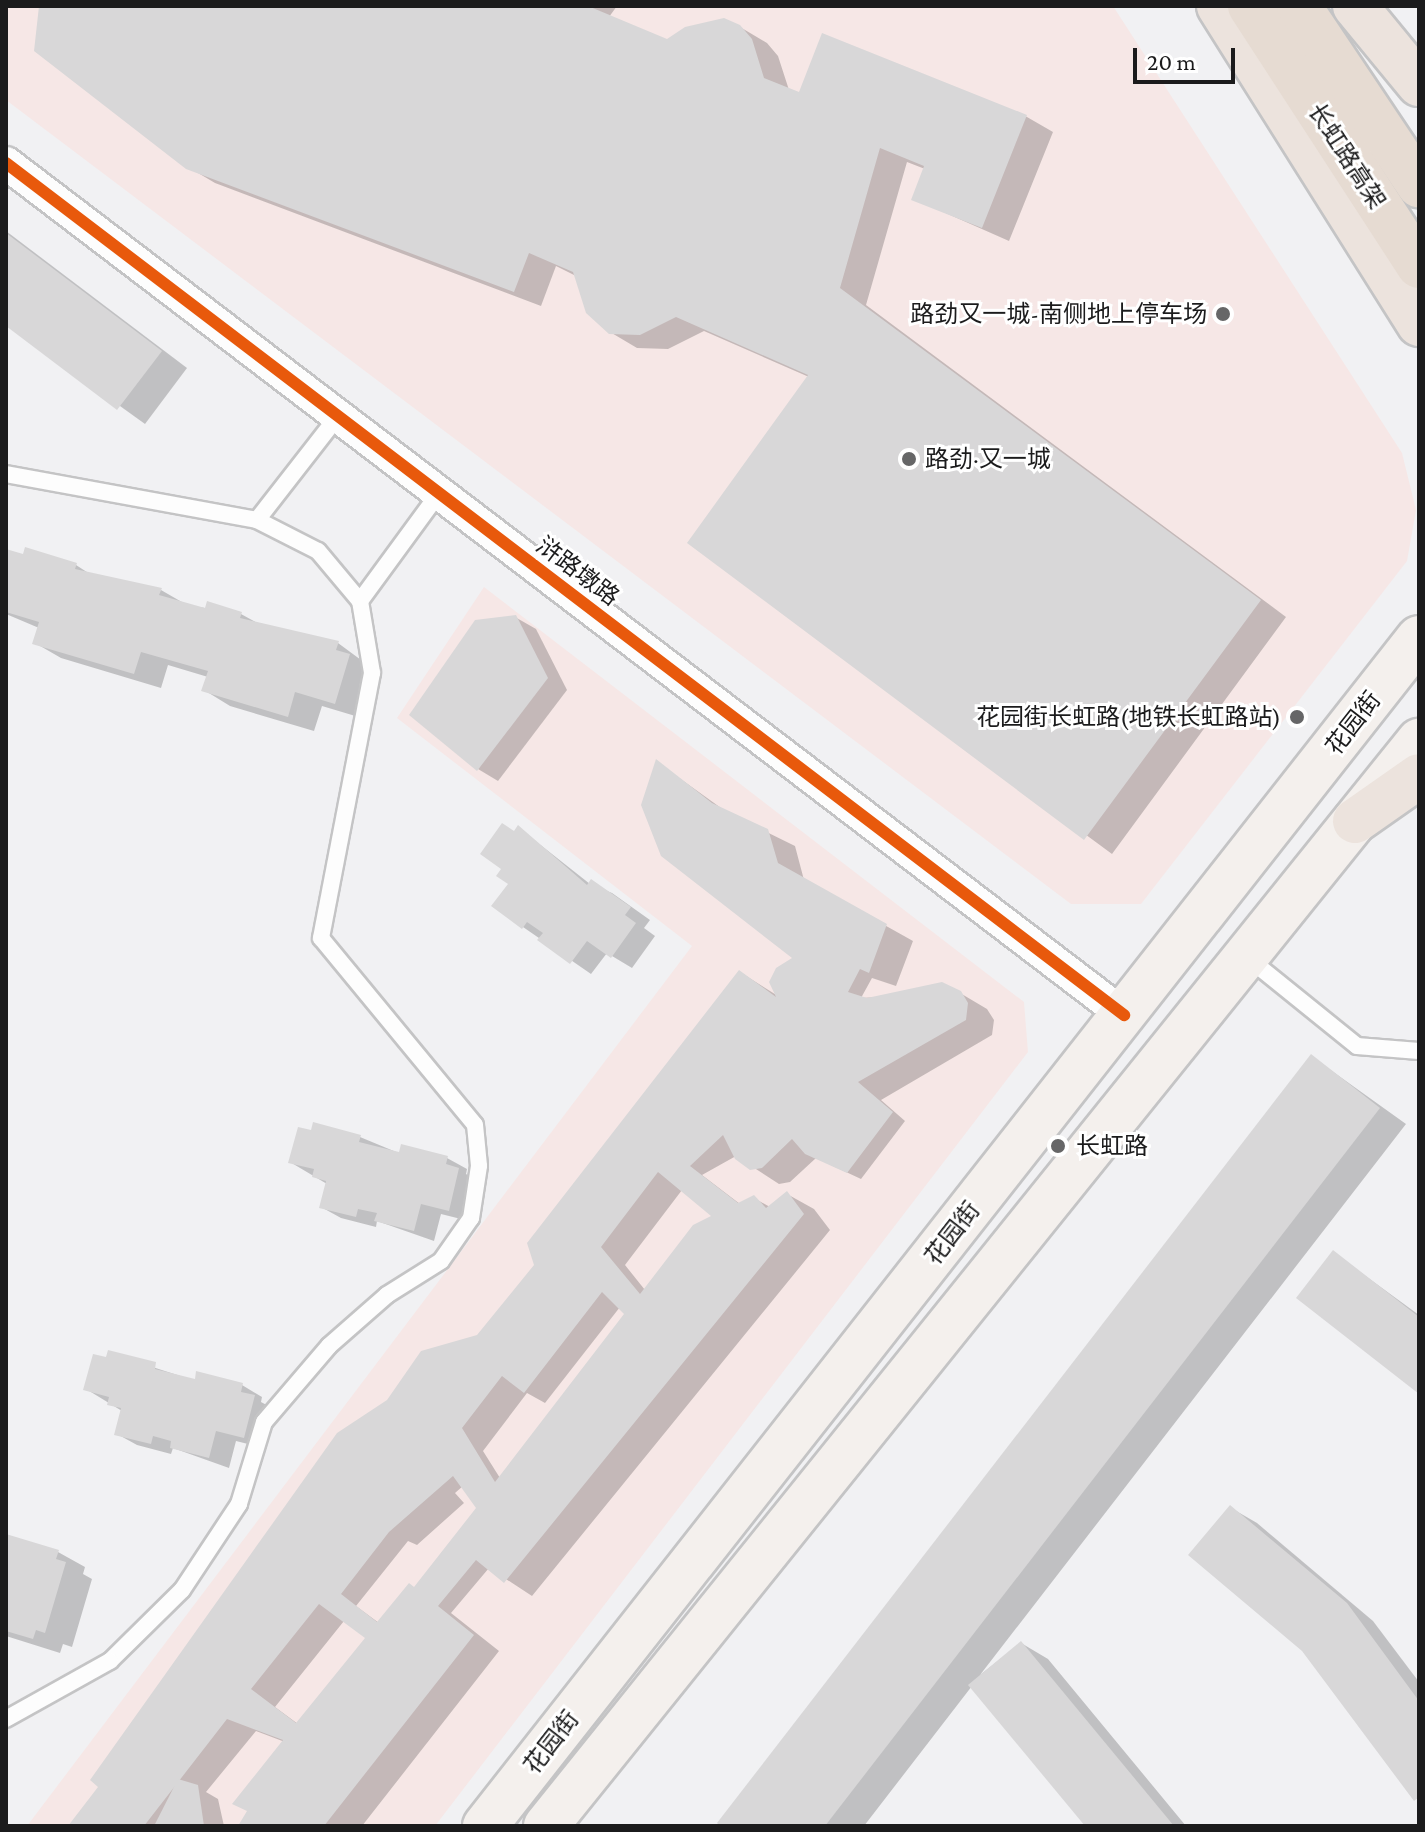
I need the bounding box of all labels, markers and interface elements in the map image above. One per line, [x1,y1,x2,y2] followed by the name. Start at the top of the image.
[1137,32,1239,82] scale bar
[1147,48,1196,75] text: 20 m
[1302,98,1392,214] street label: 长虹路高架
[910,300,1207,328] place label: 路劲又一城-南侧地上停车场
[1214,305,1232,323] marker: 路劲又一城-南侧地上停车场
[925,445,1051,473] place label: 路劲·又一城
[900,450,918,468] marker: 路劲·又一城
[531,531,625,611] street label: 浒路墩路
[1319,686,1387,760] street label: 花园街
[976,703,1281,731] place label: 花园街长虹路(地铁长虹路站)
[1288,708,1306,726] marker: 花园街长虹路(地铁长虹路站)
[1076,1132,1148,1160] place label: 长虹路
[1047,1135,1069,1157] marker: 长虹路
[918,1196,986,1270] street label: 花园街
[517,1705,585,1779] street label: 花园街

